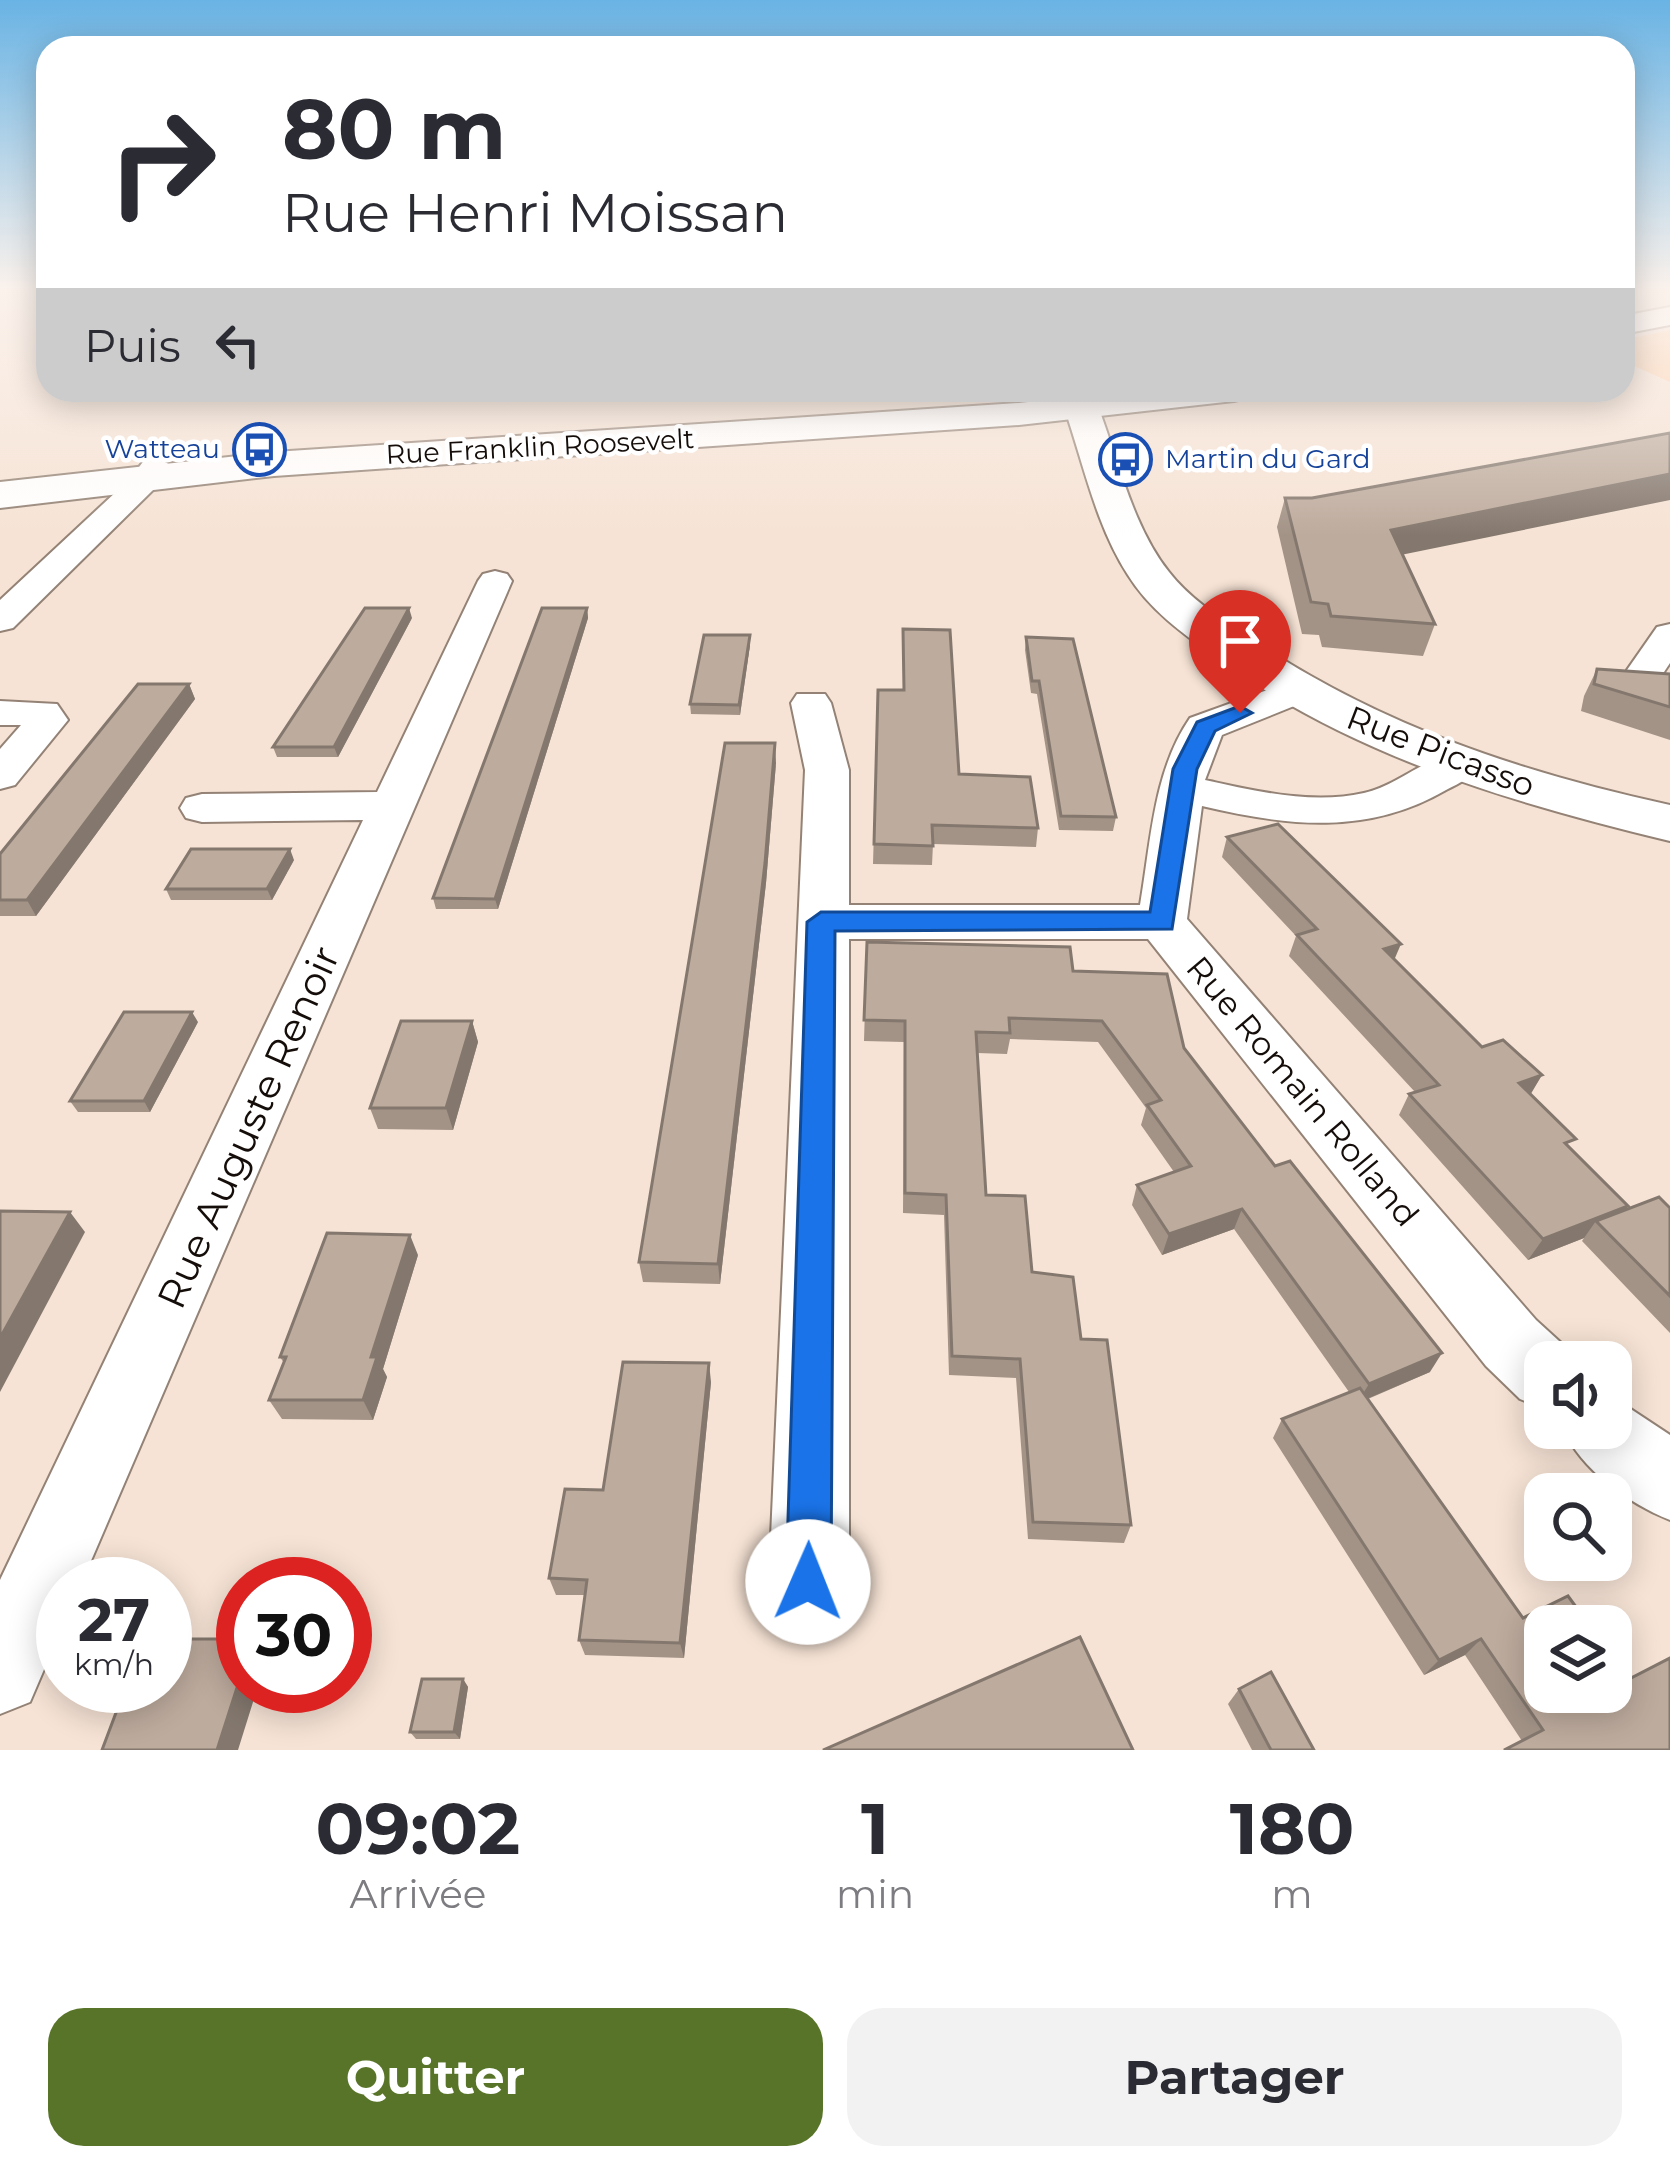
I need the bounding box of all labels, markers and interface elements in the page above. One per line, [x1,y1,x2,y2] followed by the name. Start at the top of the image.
[282,78,506,180] text: 80 m
[84,84,240,240] icon: right
[282,180,788,246] text: Rue Henri Moissan
[205,312,271,378] icon: left
[84,318,181,373] text: Puis
[231,421,287,477] bus stop icon: Watteau
[385,422,695,471] street label: Rue Franklin Roosevelt
[1098,431,1154,487] bus stop icon: Martin du Gard
[105,432,220,465] place label: Watteau
[1165,442,1371,475] place label: Martin du Gard
[1189,590,1291,713] pin
[1207,608,1273,674] icon: arrive
[1341,697,1541,805] street label: Rue Picasso
[146,938,350,1316] street label: Rue Auguste Renoir
[1178,948,1428,1234] street label: Rue Romain Rolland
[1524,1341,1632,1713] map controls
[1524,1341,1632,1449] button: sound
[1524,1473,1632,1581] button: search
[745,1519,871,1645] position arrow
[216,1557,372,1713] speed limit sign: 30
[78,1583,150,1656] text: 27
[1524,1605,1632,1713] button: layers
[74,1646,154,1683] text: km/h
[316,1784,520,1872] text: 09:02
[861,1784,889,1872] text: 1
[1230,1784,1354,1872] text: 180
[350,1870,486,1918] text: Arrivée
[836,1870,914,1918] text: min
[1271,1870,1313,1918] text: m
[48,2008,823,2146] button: Quitter
[847,2008,1622,2146] button: Partager

